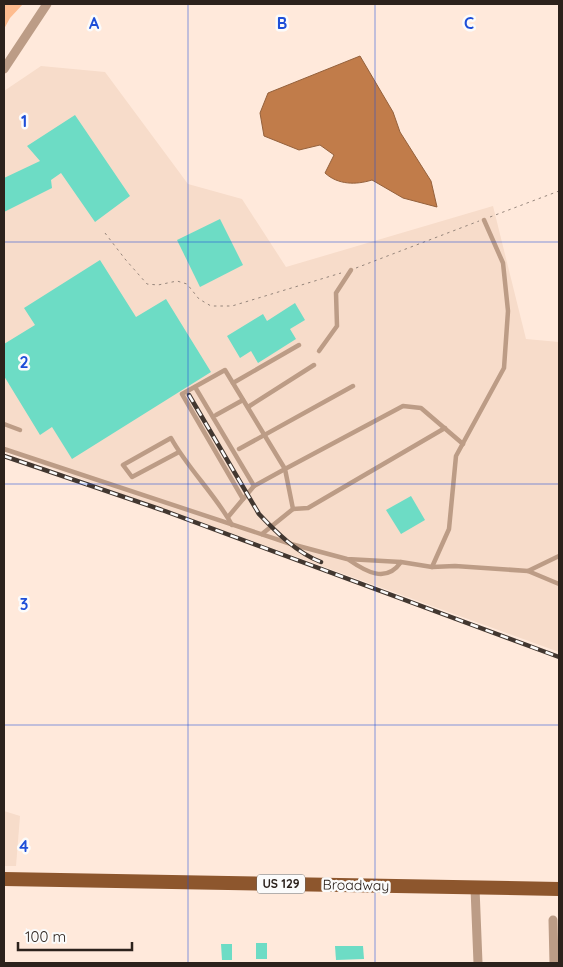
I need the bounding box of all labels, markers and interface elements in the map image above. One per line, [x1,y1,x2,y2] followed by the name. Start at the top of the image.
[89,13,100,33] text: A
[277,13,287,33] text: B
[464,13,474,33] text: C
[21,111,27,131] text: 1
[19,352,29,372] text: 2
[20,594,28,614] text: 3
[19,836,29,856] text: 4
[257,874,305,894] road number: US 129
[323,875,389,895] street label: Broadway
[18,920,131,952] scale bar
[25,927,66,946] text: 100 m

